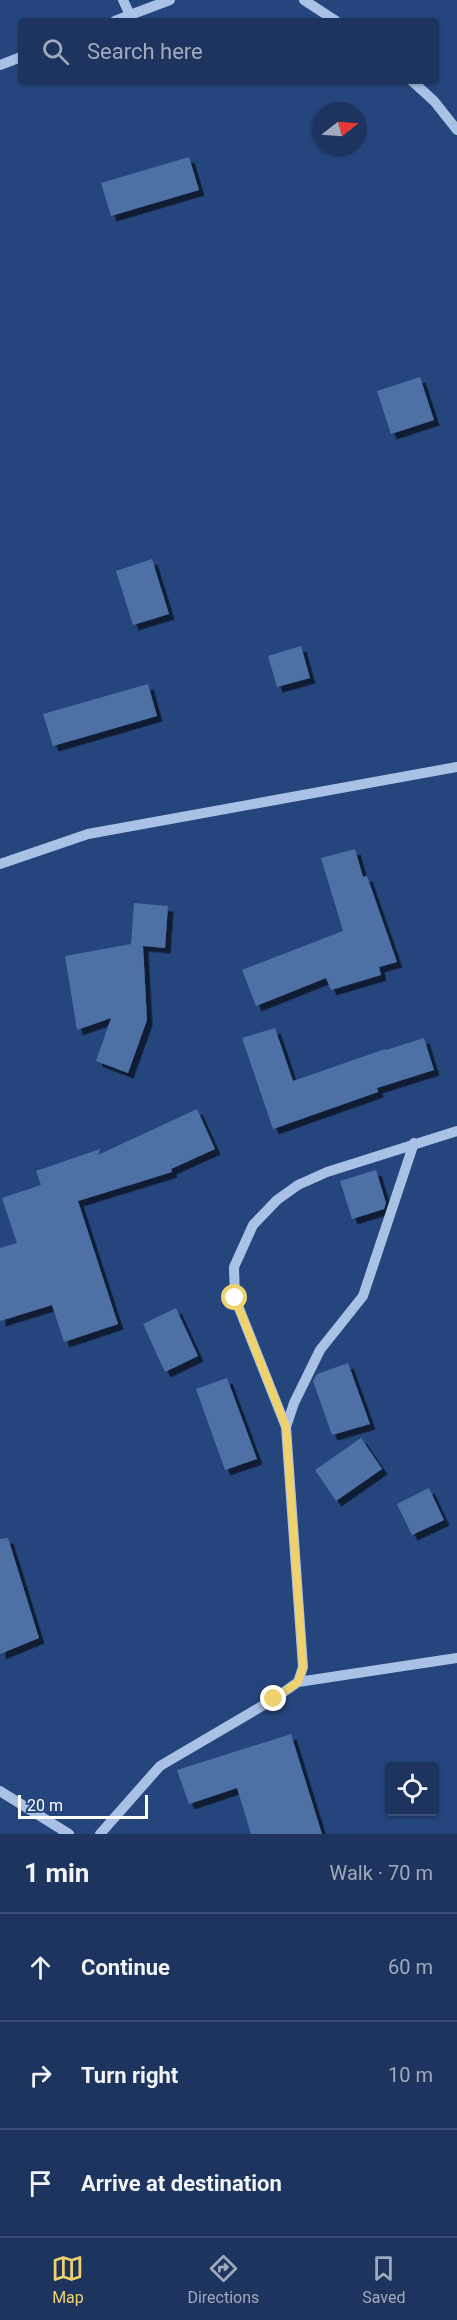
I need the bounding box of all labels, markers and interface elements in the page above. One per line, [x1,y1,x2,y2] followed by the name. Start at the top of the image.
[18,18,439,84] search box
[39,35,72,68] icon: search
[87,39,203,64] text: Search here
[313,102,367,156] north arrow
[221,1284,247,1310] route start
[260,1685,286,1711] route end
[385,1762,439,1816] map controls
[385,1762,439,1816] button: locate
[18,1792,148,1820] scale bar
[27,1796,63,1815] text: 20 m
[24,1858,89,1888] text: 1 min
[330,1861,433,1885] text: Walk · 70 m
[24,1951,57,1984] icon: ahead
[81,1955,170,1980] text: Continue
[388,1955,433,1979] text: 60 m
[24,2059,57,2092] icon: right
[81,2063,178,2088] text: Turn right
[388,2063,433,2087] text: 10 m
[24,2167,57,2200] icon: arrive
[81,2171,282,2196] text: Arrive at destination
[51,2252,84,2307] tab: Map
[187,2252,259,2307] tab: Directions
[362,2252,406,2307] tab: Saved

